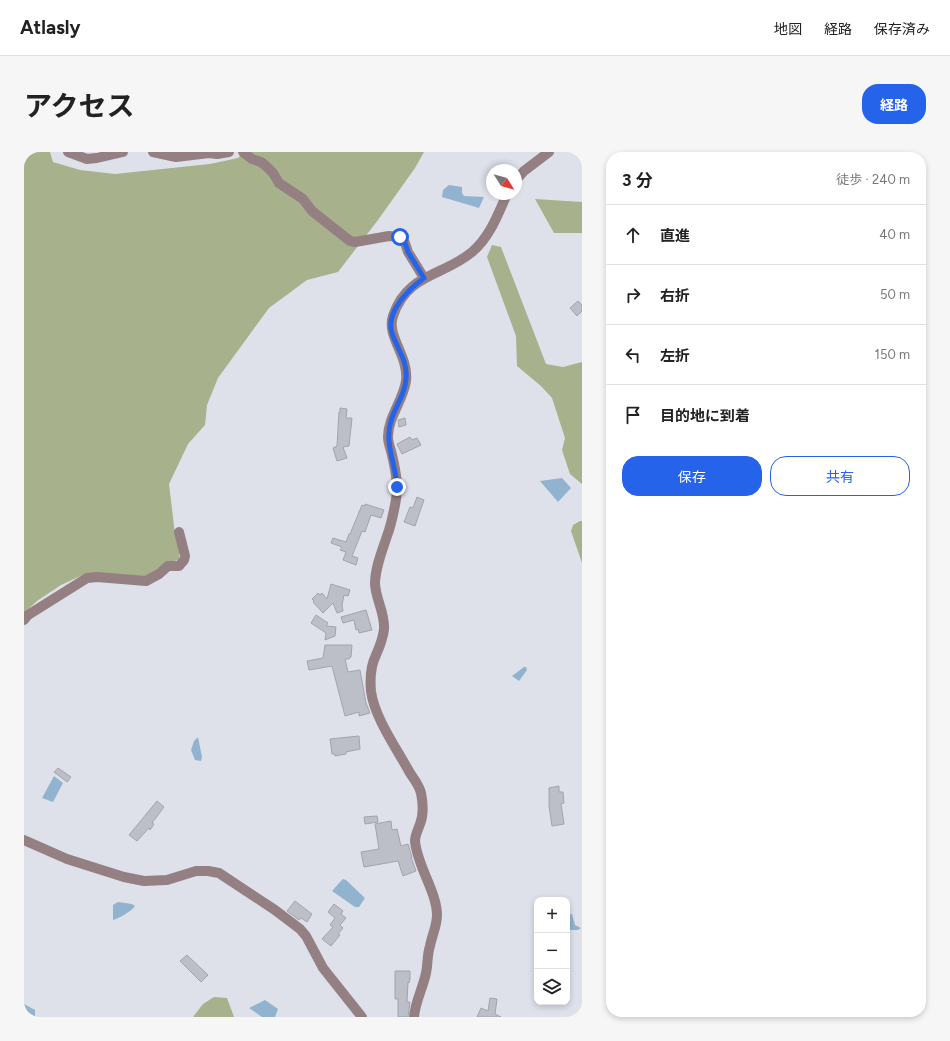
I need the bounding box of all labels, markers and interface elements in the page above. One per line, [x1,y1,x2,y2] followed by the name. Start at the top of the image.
[20,16,80,39] text: Atlasly
[774,21,802,38] text: 地図
[824,21,852,38] text: 経路
[874,21,930,38] text: 保存済み
[862,84,926,124] button: 経路
[24,89,135,123] text: アクセス
[486,164,522,200] north arrow
[622,170,653,190] text: 3 分
[836,172,910,187] text: 徒歩 · 240 m
[622,224,644,246] icon: ahead
[660,227,690,245] text: 直進
[879,227,910,242] text: 40 m
[391,228,409,246] route start
[622,284,644,306] icon: right
[660,287,690,305] text: 右折
[880,287,910,302] text: 50 m
[622,344,644,366] icon: left
[660,347,690,365] text: 左折
[875,347,910,362] text: 150 m
[622,404,644,426] icon: arrive
[660,407,750,425] text: 目的地に到着
[622,456,762,496] button: 保存
[770,456,910,496] button: 共有
[388,478,406,496] route end
[534,897,570,1005] map controls
[534,897,570,933] button: +
[534,933,570,969] button: −
[534,969,570,1005] button: layers

